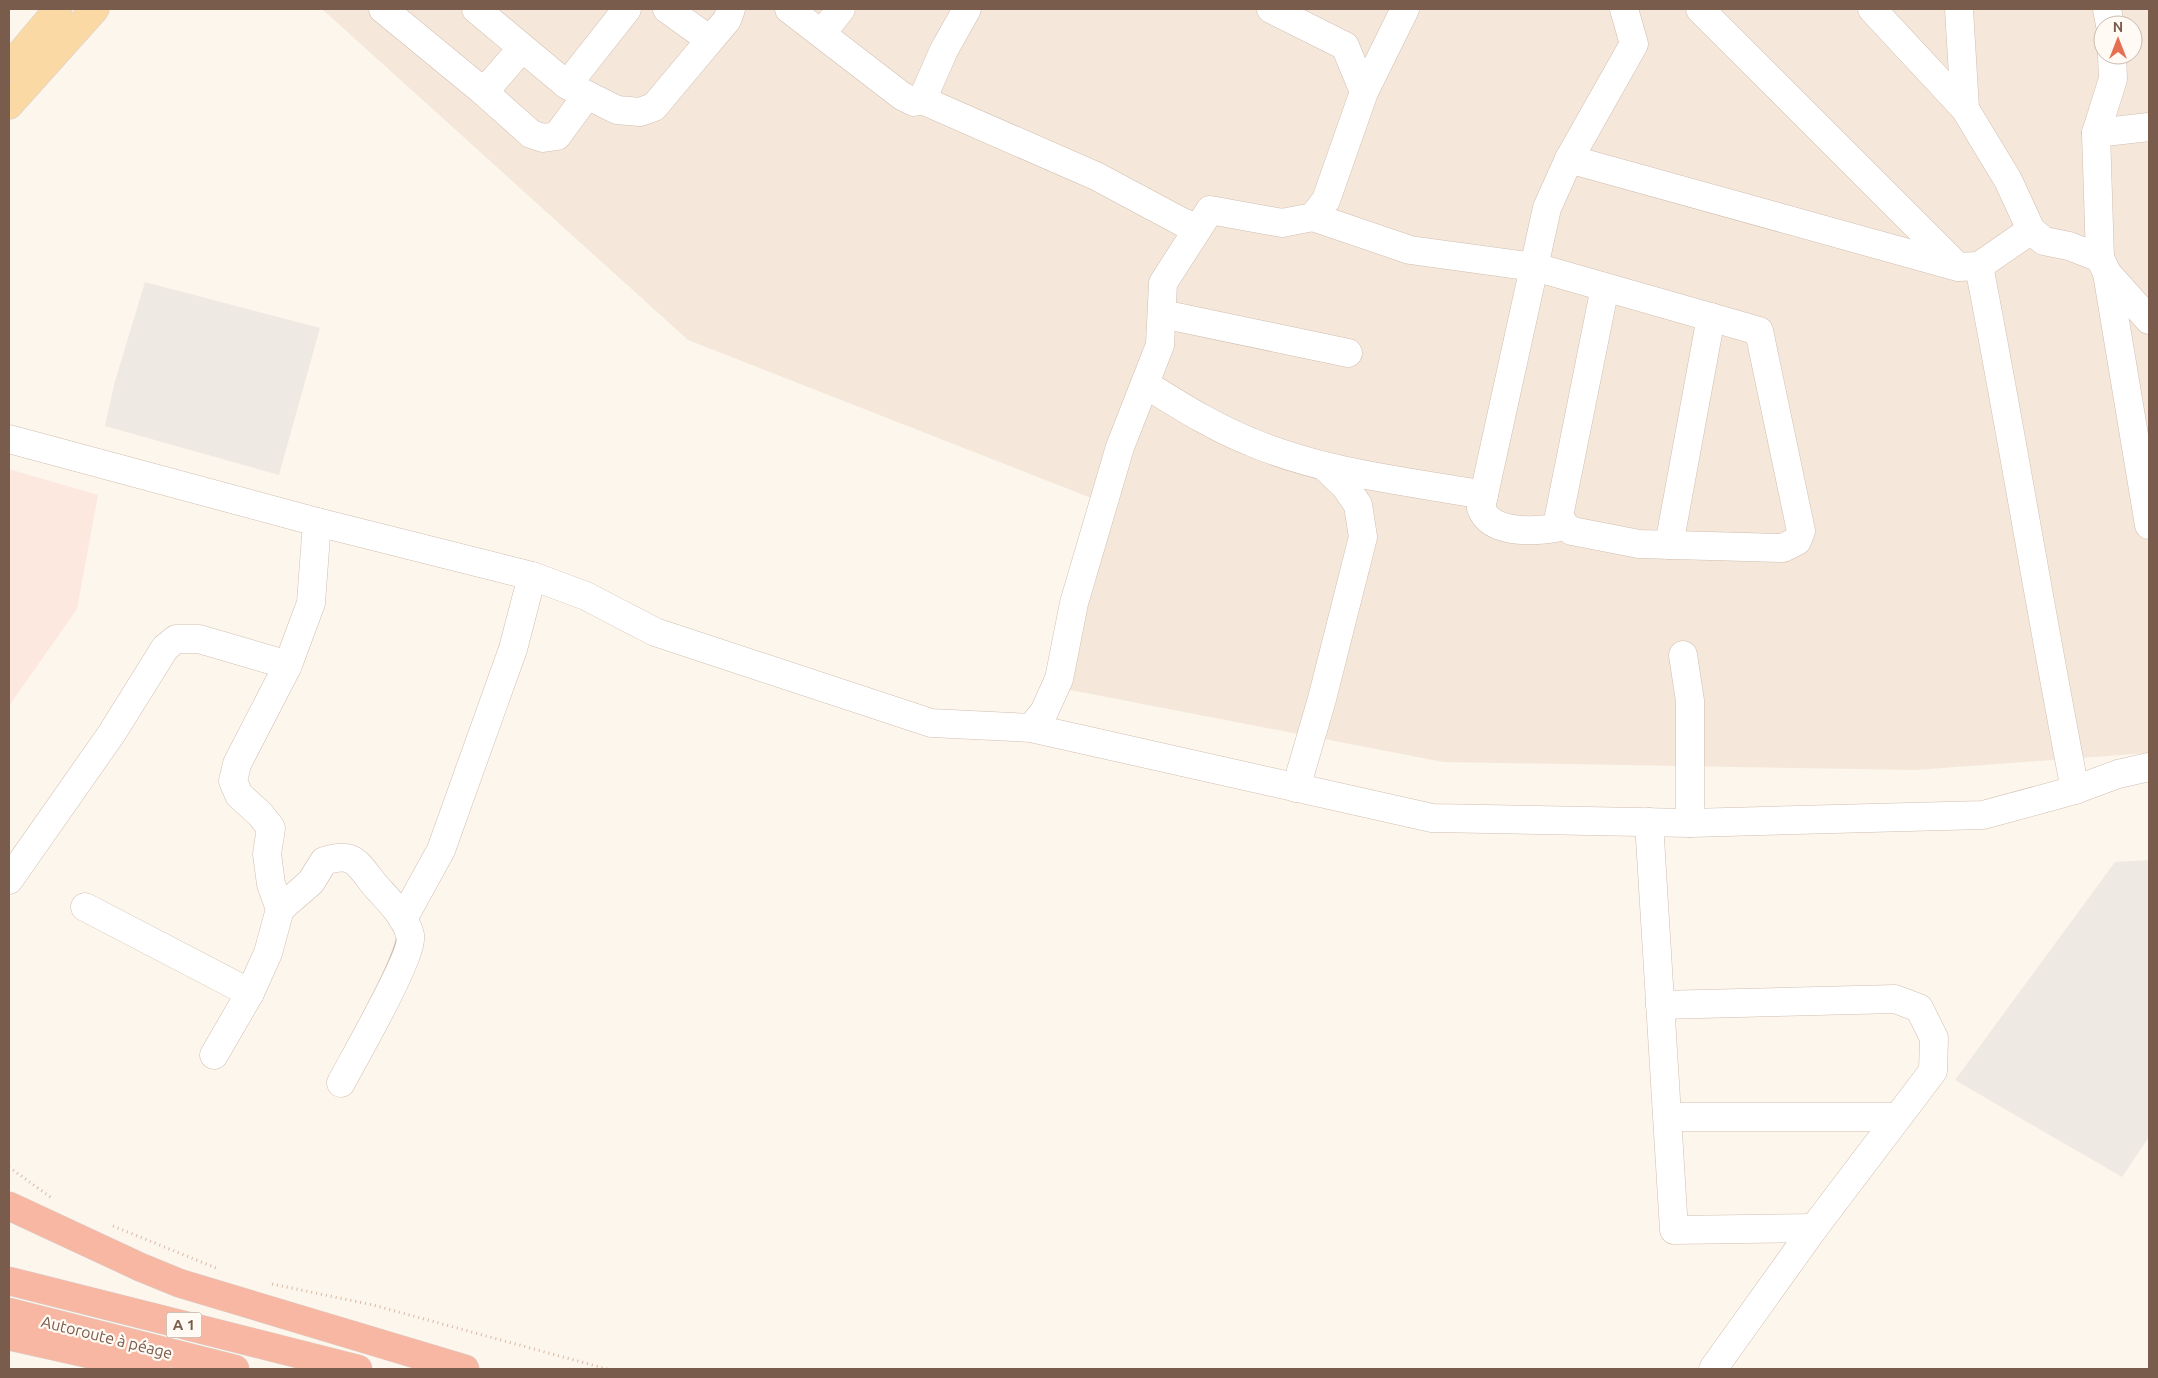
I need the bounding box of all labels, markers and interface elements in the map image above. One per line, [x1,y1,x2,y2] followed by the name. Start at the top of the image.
[2093,15,2143,65] north arrow
[2113,19,2123,35] text: N
[39,1312,175,1362] street label: Autoroute à péage
[166,1312,202,1338] road number: A 1

